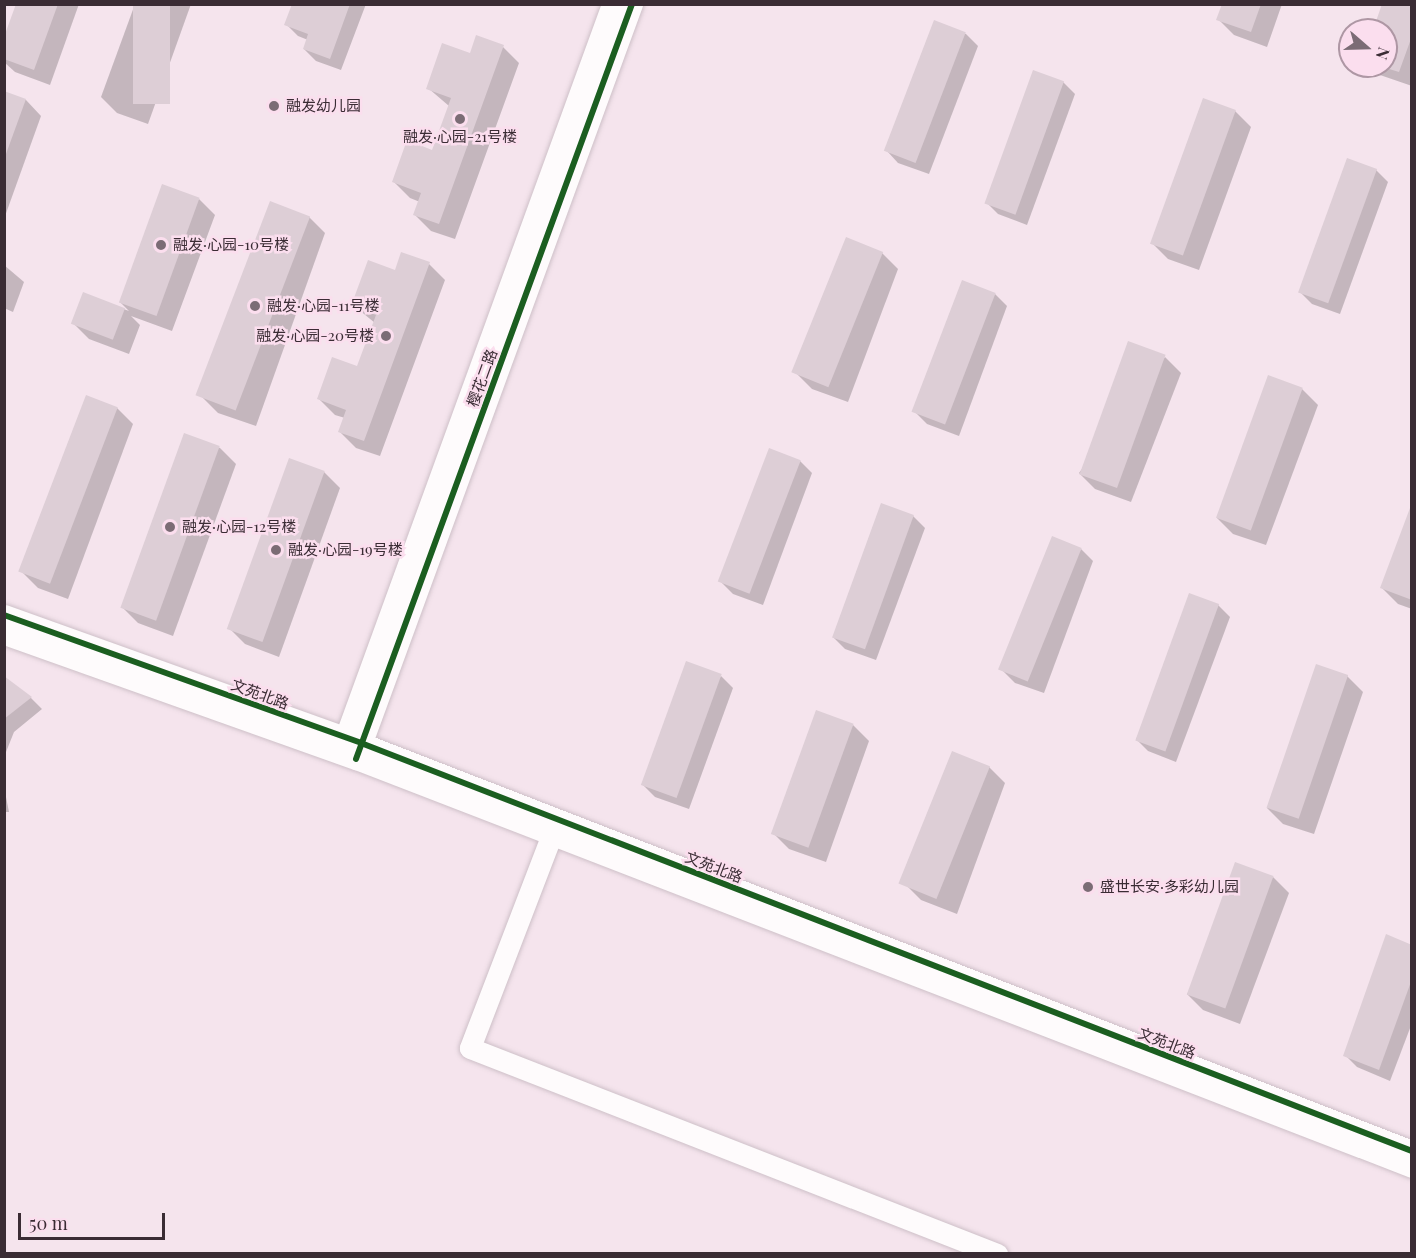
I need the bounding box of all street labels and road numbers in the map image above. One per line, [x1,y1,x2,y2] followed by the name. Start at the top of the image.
[463,347,501,409] street label: 樱花二路
[229,675,291,713] street label: 文苑北路
[683,848,745,886] street label: 文苑北路
[1136,1024,1198,1062] street label: 文苑北路

